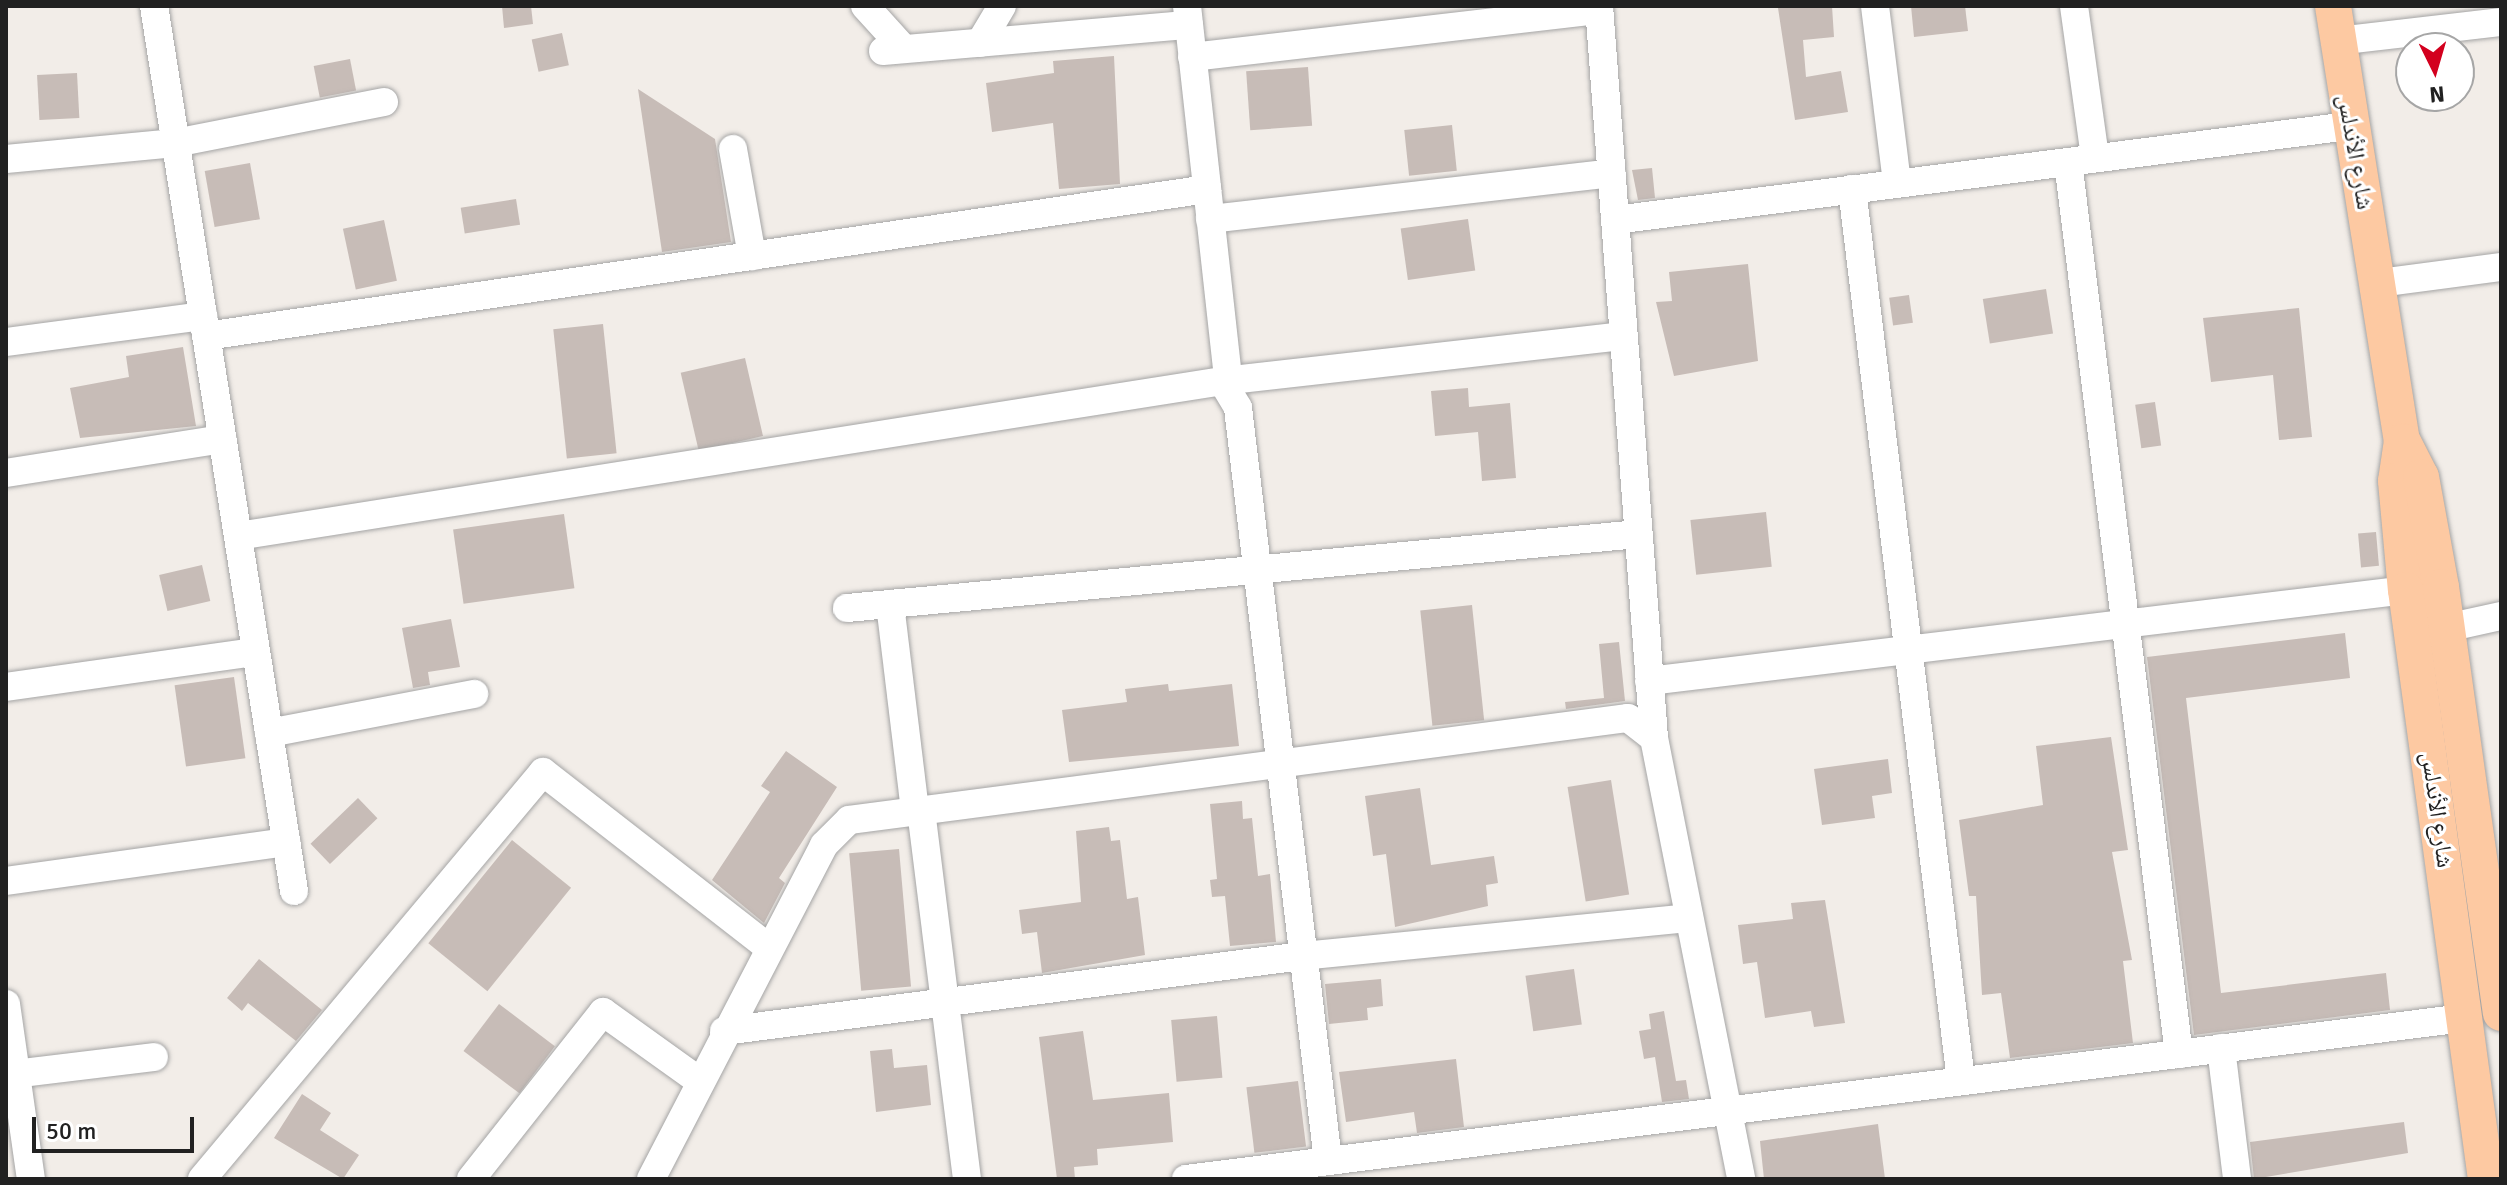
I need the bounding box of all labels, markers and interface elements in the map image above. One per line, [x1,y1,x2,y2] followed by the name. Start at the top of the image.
[2395,32,2475,112] north arrow
[2428,80,2446,109] text: N
[2331,92,2379,212] street label: شارع الأندلس
[2415,750,2459,870] street label: شارع الأندلس
[36,1101,198,1151] scale bar
[46,1116,96,1146] text: 50 m

